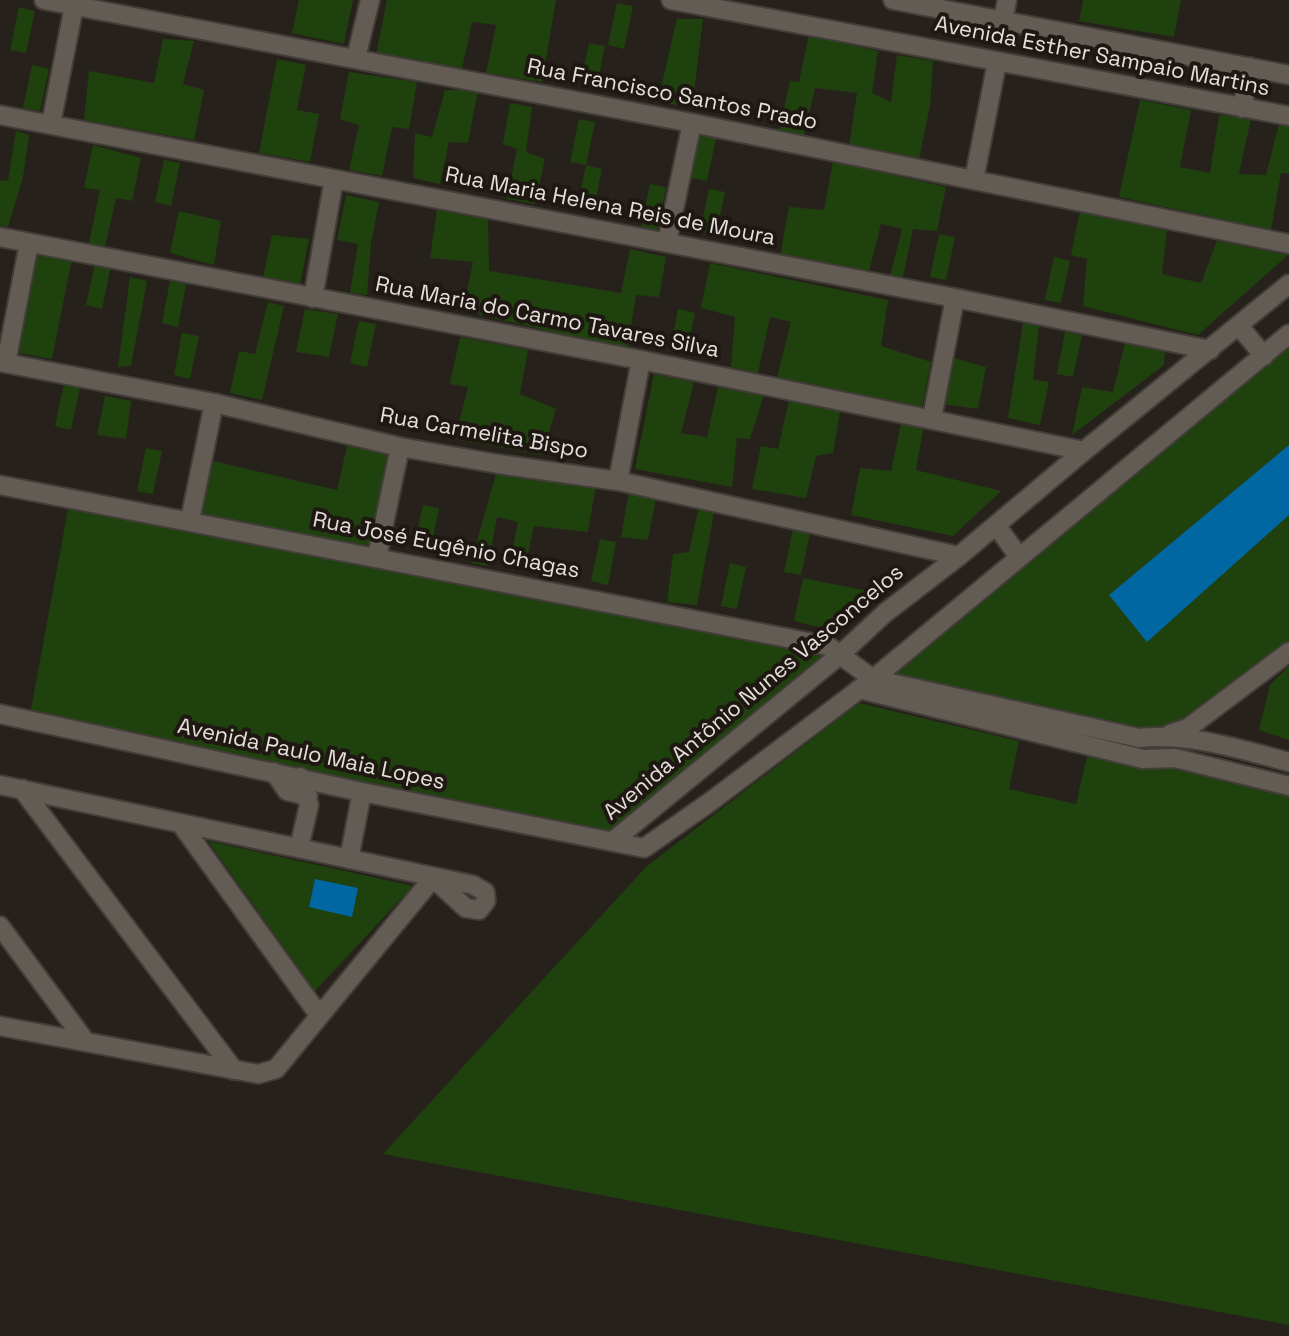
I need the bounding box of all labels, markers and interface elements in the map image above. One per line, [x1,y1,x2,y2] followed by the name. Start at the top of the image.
[932,12,1272,102] street label: Avenida Esther Sampaio Martins
[525,54,819,136] street label: Rua Francisco Santos Prado
[443,162,777,252] street label: Rua Maria Helena Reis de Moura
[373,272,721,364] street label: Rua Maria do Carmo Tavares Silva
[378,403,590,465] street label: Rua Carmelita Bispo
[310,507,582,585] street label: Rua José Eugênio Chagas
[599,560,909,826] street label: Avenida Antônio Nunes Vasconcelos
[175,714,447,796] street label: Avenida Paulo Maia Lopes

